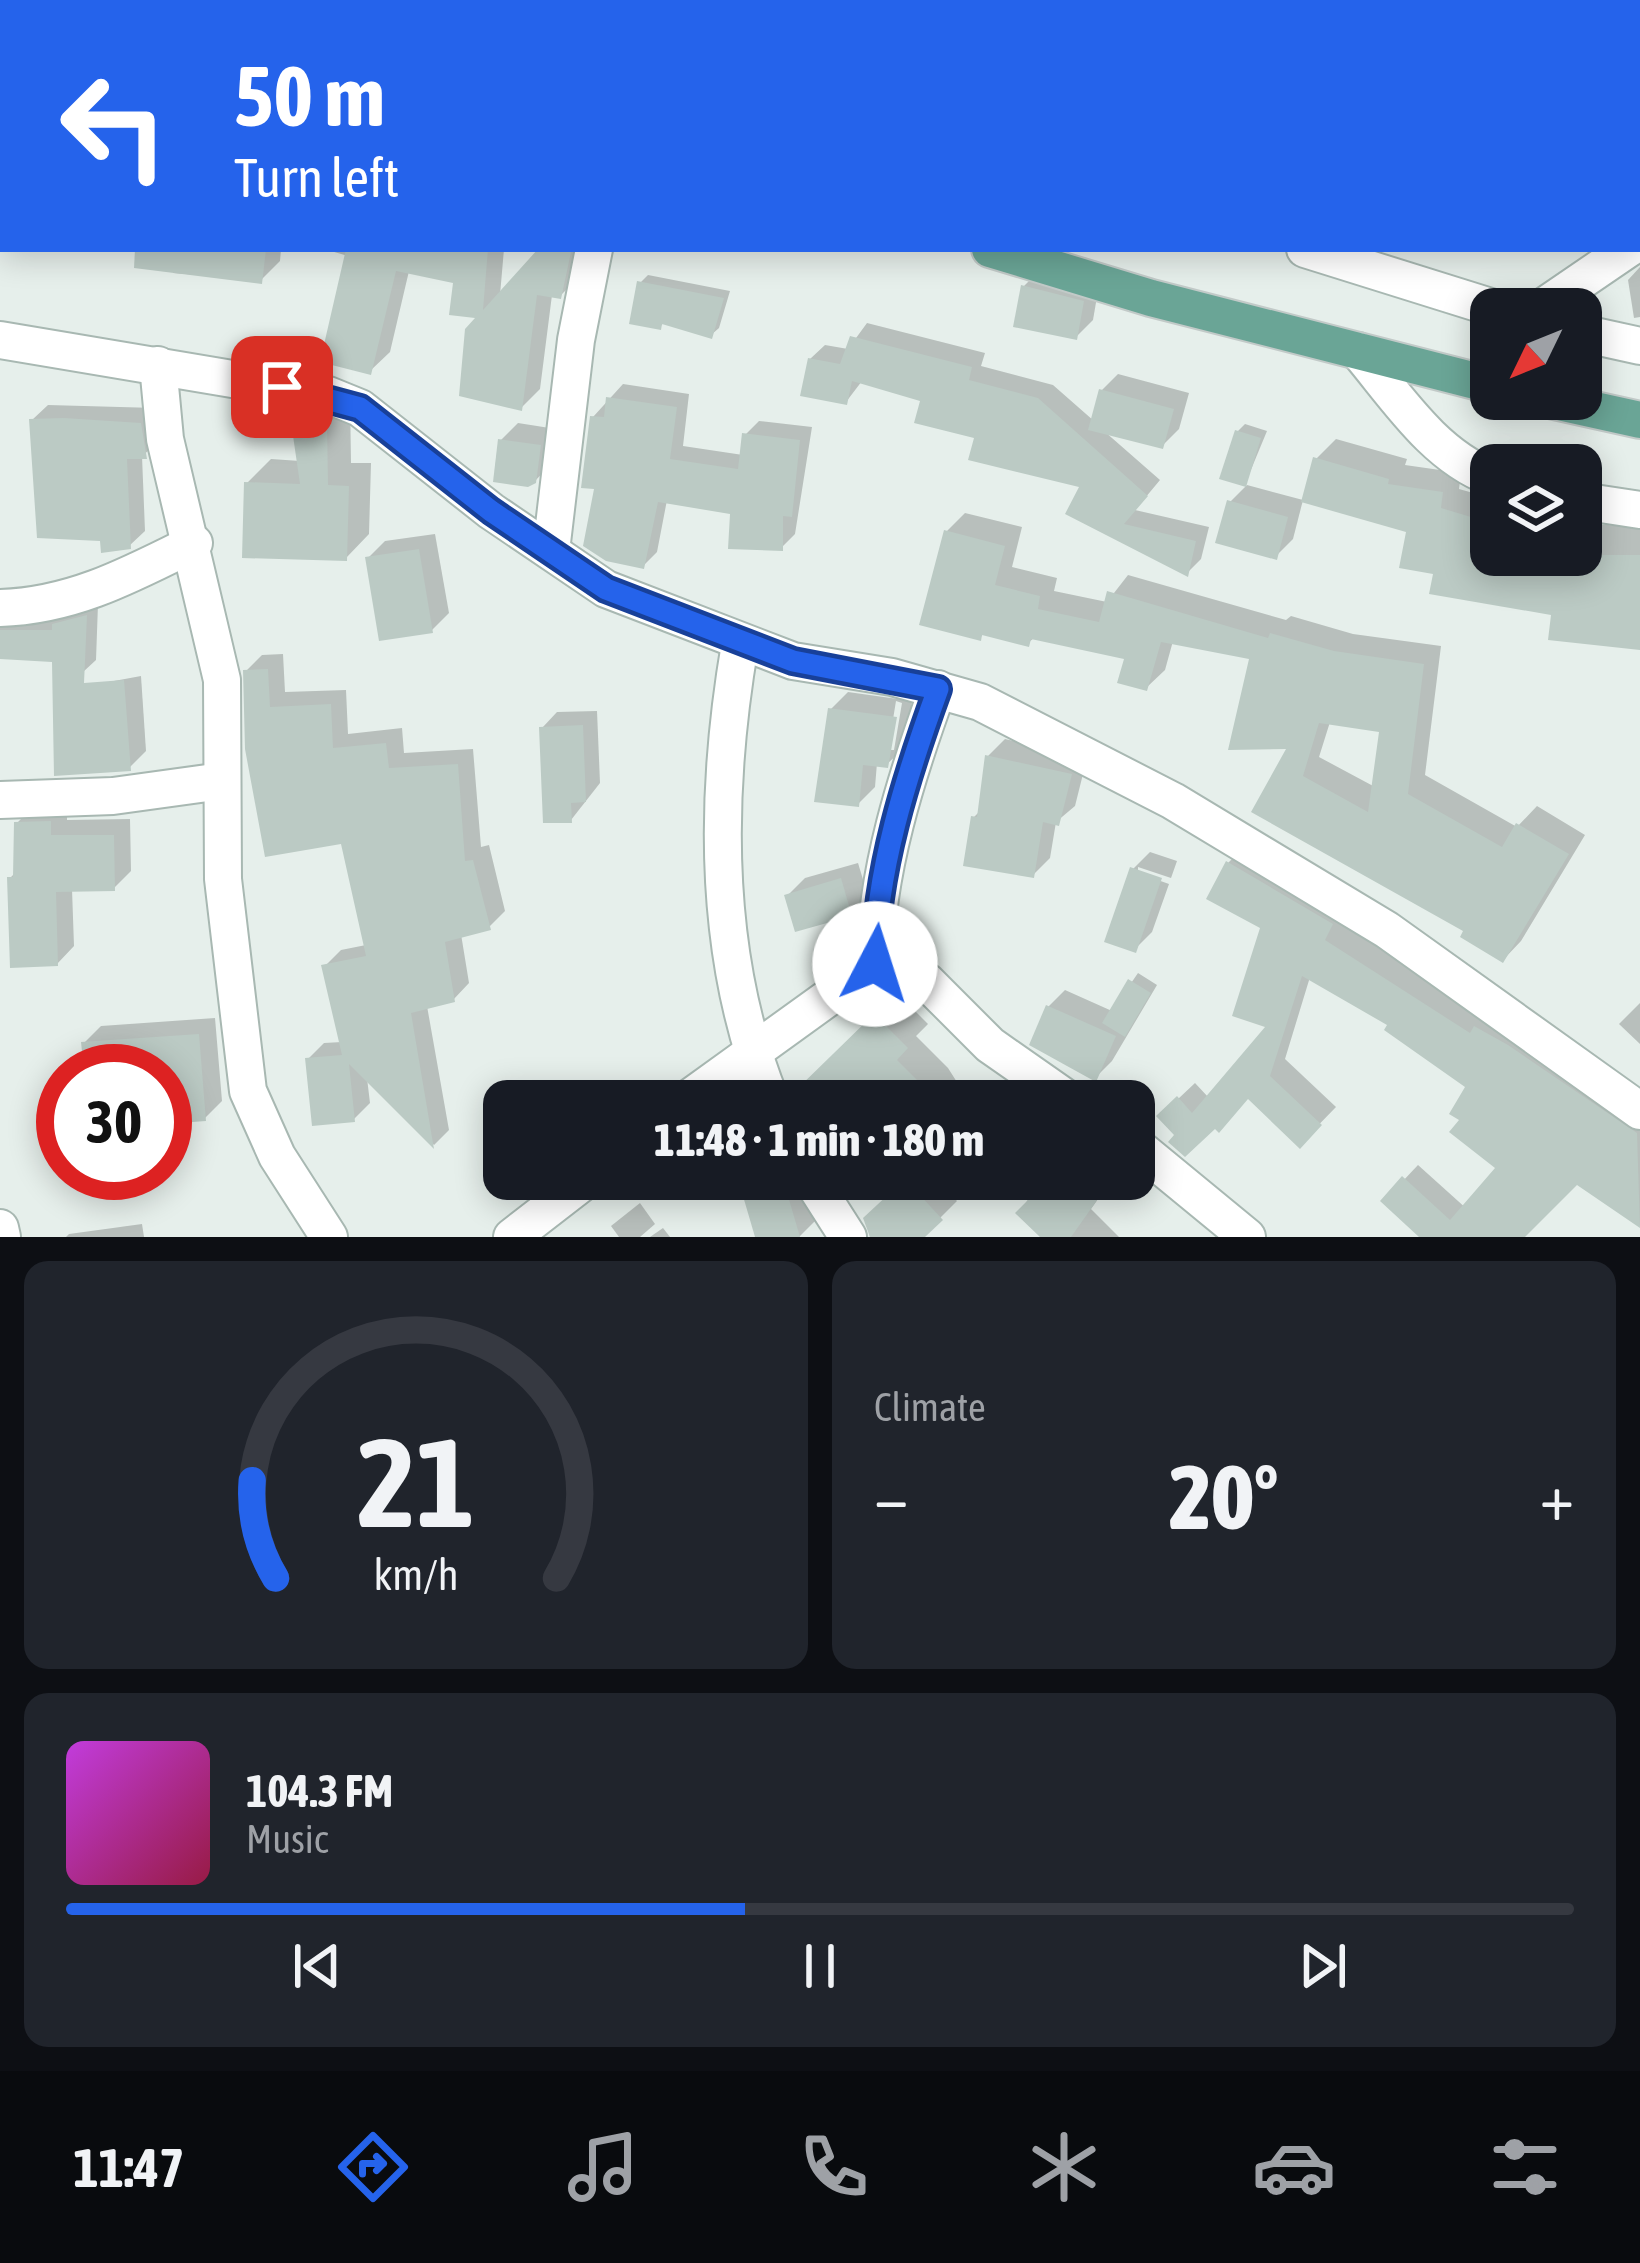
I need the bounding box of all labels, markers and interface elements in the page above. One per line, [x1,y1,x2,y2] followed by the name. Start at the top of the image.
[36,48,192,204] icon: left
[234,48,385,144] text: 50 m
[234,147,399,208] text: Turn left
[1470,288,1602,420] north arrow
[1470,288,1602,576] map controls
[231,336,333,438] pin
[249,354,315,420] icon: arrive
[1470,444,1602,576] button: layers
[812,901,938,1027] position arrow
[36,1044,192,1200] speed limit sign: 30
[654,1114,984,1166] text: 11:48 · 1 min · 180 m
[874,1385,986,1429] text: Climate
[357,1410,475,1553] text: 21
[1169,1445,1279,1548] text: 20°
[874,1458,908,1534] text: −
[1540,1458,1574,1534] text: +
[373,1550,459,1599] text: km/h
[246,1765,393,1817] text: 104.3 FM
[246,1817,328,1861] text: Music
[284,1933,350,1999] icon: previous
[787,1933,853,1999] icon: pause
[1290,1933,1356,1999] icon: next
[331,2125,415,2209] icon: directions
[561,2125,645,2209] icon: music
[792,2125,876,2209] icon: phone
[1022,2125,1106,2209] icon: climate
[1252,2125,1336,2209] icon: car
[1483,2125,1567,2209] icon: filters
[73,2137,184,2198] text: 11:47

